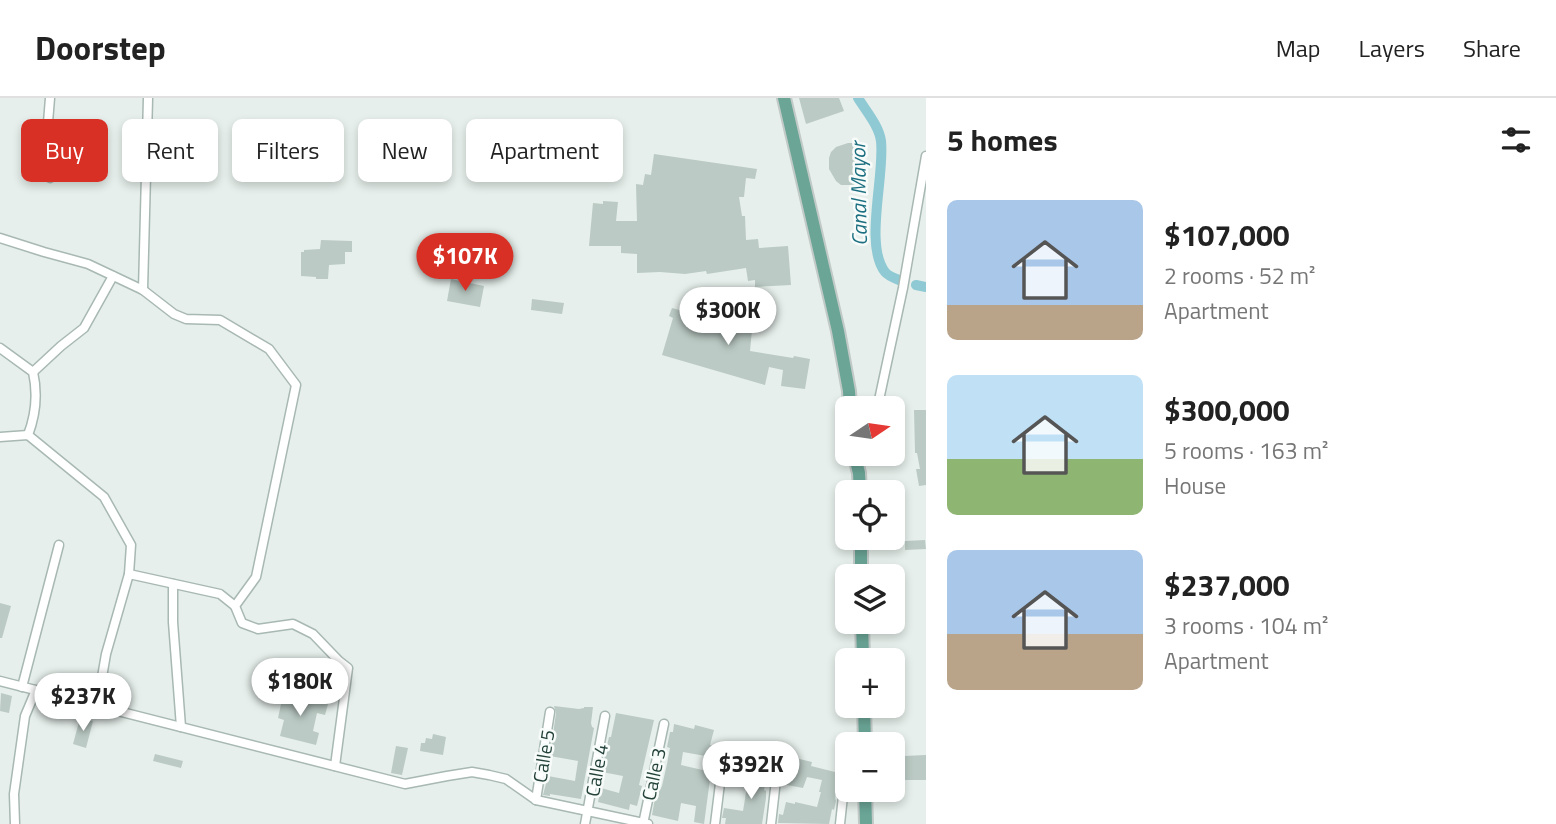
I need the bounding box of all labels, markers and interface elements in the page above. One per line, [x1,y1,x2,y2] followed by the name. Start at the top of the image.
[35,23,166,73] text: Doorstep
[1276,30,1321,66] text: Map
[1359,30,1425,66] text: Layers
[1463,30,1521,66] text: Share
[947,117,1058,163] text: 5 homes
[21,119,108,182] chip: Buy
[122,119,218,182] chip: Rent
[232,119,344,182] chip: Filters
[358,119,452,182] chip: New
[466,119,623,182] chip: Apartment
[1497,121,1535,159] icon: filters
[841,139,875,246] water label: Canal Mayor
[1164,212,1290,258] text: $107,000
[1003,228,1087,312] icon: home
[416,234,514,293] pin: $107K
[432,238,498,273] text: $107K
[1164,258,1315,293] text: 2 rooms · 52 m²
[679,288,777,347] pin: $300K
[695,292,761,327] text: $300K
[1164,293,1269,328] text: Apartment
[1164,387,1290,433] text: $300,000
[835,396,905,466] north arrow
[835,396,905,802] map controls
[1003,403,1087,487] icon: home
[1164,433,1328,468] text: 5 rooms · 163 m²
[1164,468,1226,503] text: House
[835,480,905,550] button: locate
[1164,562,1290,608] text: $237,000
[835,564,905,634] button: layers
[1003,578,1087,662] icon: home
[1164,608,1328,643] text: 3 rooms · 104 m²
[1164,643,1269,678] text: Apartment
[835,648,905,718] button: +
[251,658,349,718] pin: $180K
[267,663,333,698] text: $180K
[34,674,132,733] pin: $237K
[50,678,116,713] text: $237K
[525,728,561,784] street label: Calle 5
[835,732,905,802] button: −
[577,741,615,799] street label: Calle 4
[702,742,800,801] pin: $392K
[633,745,673,803] street label: Calle 3
[718,746,784,781] text: $392K

